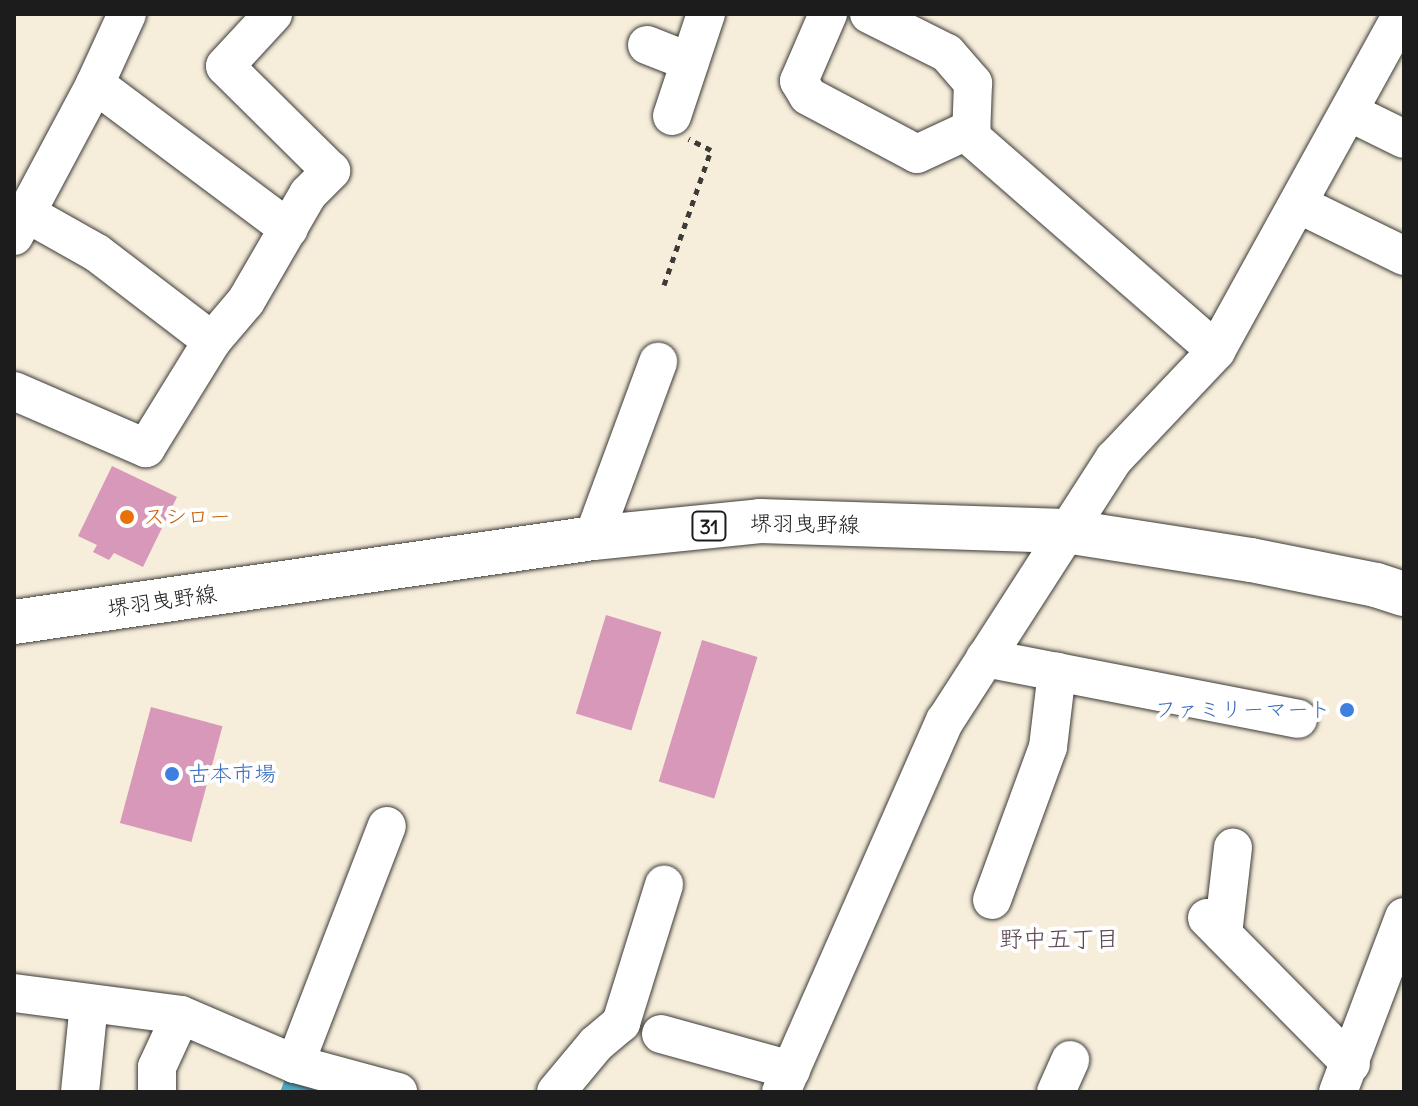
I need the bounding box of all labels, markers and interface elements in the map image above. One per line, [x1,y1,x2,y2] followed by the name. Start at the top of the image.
[143,504,231,530] place label: スシロー
[118,508,136,526] marker: スシロー
[691,510,727,542] road number: 31
[750,510,860,538] street label: 堺羽曳野線
[106,580,218,622] street label: 堺羽曳野線
[1155,697,1331,723] place label: ファミリーマート
[1338,701,1356,719] marker: ファミリーマート
[188,761,276,787] place label: 古本市場
[163,765,181,783] marker: 古本市場
[999,925,1119,953] district label: 野中五丁目

